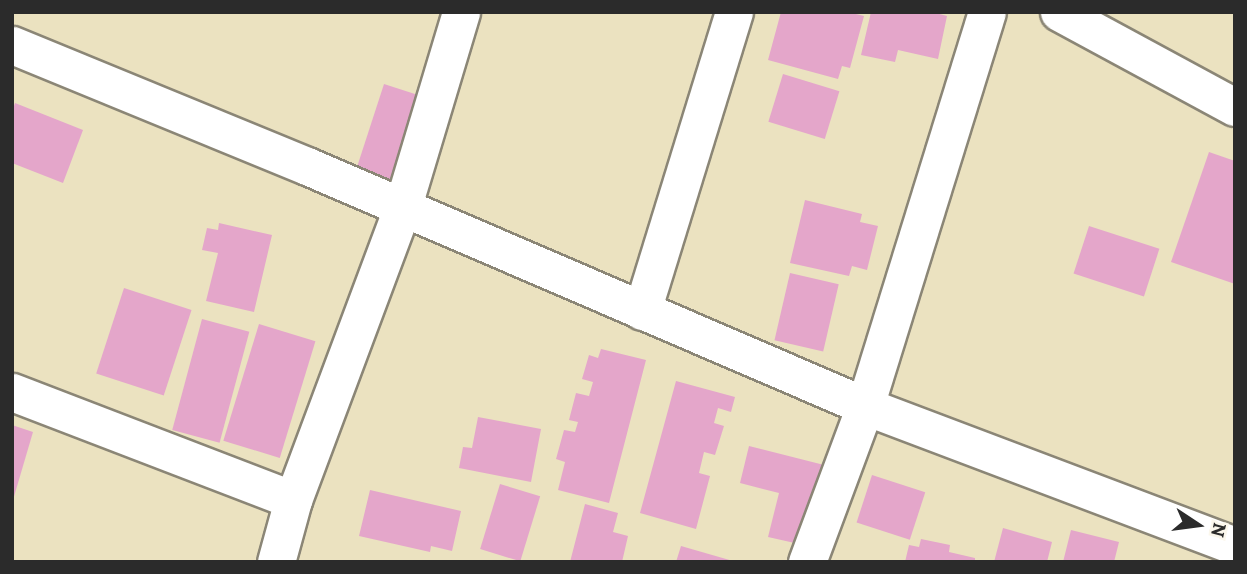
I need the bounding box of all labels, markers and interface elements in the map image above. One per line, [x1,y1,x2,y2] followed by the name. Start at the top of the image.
[1163,490,1233,560] north arrow
[1204,520,1233,539] text: N

